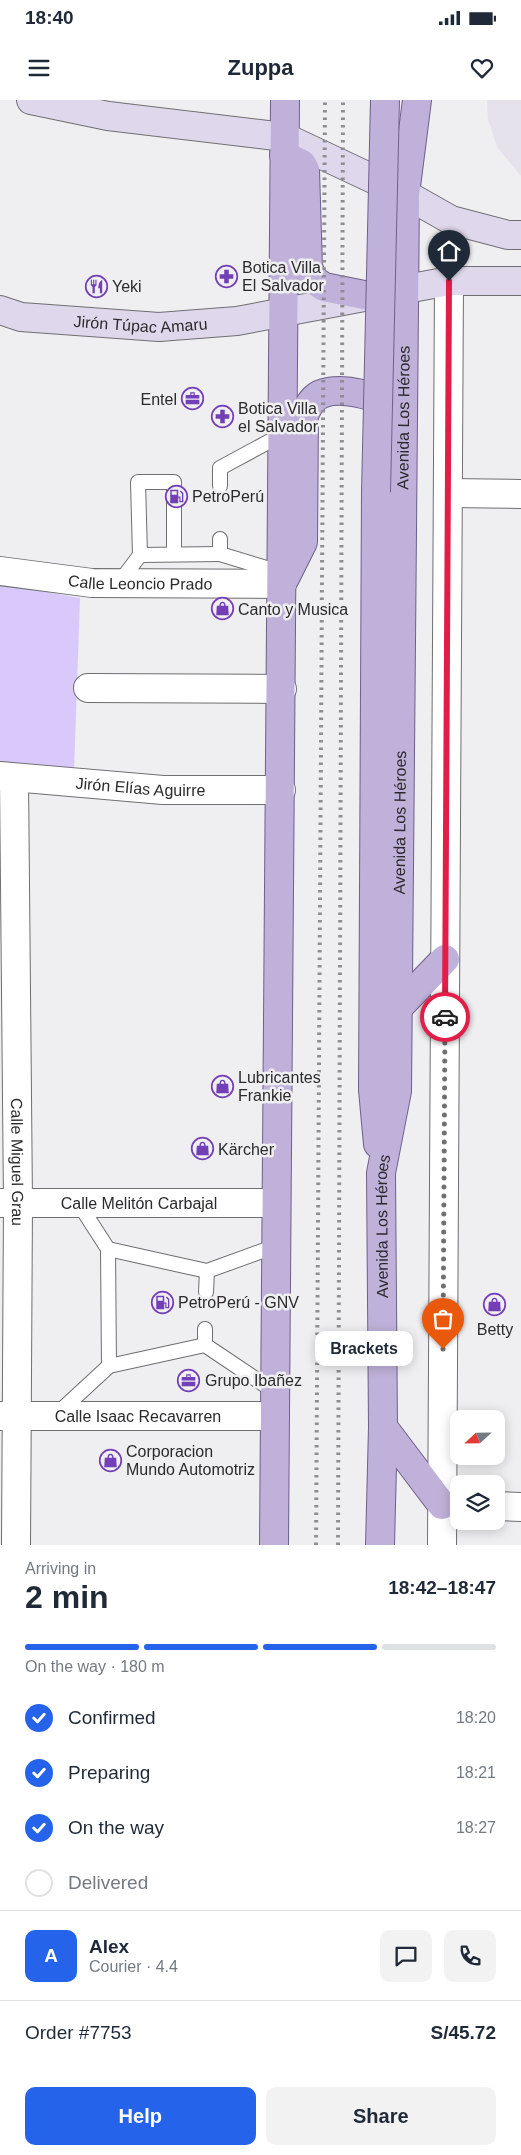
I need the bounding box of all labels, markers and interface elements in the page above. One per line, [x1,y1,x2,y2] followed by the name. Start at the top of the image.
[25,7,74,28] text: 18:40
[25,54,53,82] icon: menu
[468,54,496,82] icon: heart
[228,55,294,80] text: Zuppa
[428,230,470,281] pin
[435,237,463,265] icon: home
[242,259,324,294] place label: Botica Villa El Salvador
[214,264,238,288] pharmacy icon: Botica Villa El Salvador
[84,274,108,298] restaurant icon: Yeki
[112,278,142,295] place label: Yeki
[73,312,208,336] street label: Jirón Túpac Amaru
[394,346,412,490] street label: Avenida Los Héroes
[181,387,205,411] office icon: Entel
[141,391,177,408] place label: Entel
[238,400,319,435] place label: Botica Villa el Salvador
[210,405,234,429] pharmacy icon: Botica Villa el Salvador
[164,484,188,508] fuel station icon: PetroPerú
[192,488,264,505] place label: PetroPerú
[67,571,212,592] street label: Calle Leoncio Prado
[210,597,234,621] shop icon: Canto y Musica
[238,601,348,618] place label: Canto y Musica
[390,751,409,895] street label: Avenida Los Héroes
[75,774,205,799] street label: Jirón Elías Aguirre
[420,992,470,1042] courier
[431,1003,459,1031] icon: car
[238,1069,321,1104] place label: Lubricantes Frankie
[210,1074,234,1098] shop icon: Lubricantes Frankie
[9,1098,27,1226] street label: Calle Miguel Grau
[190,1137,214,1161] shop icon: Kärcher
[218,1141,275,1158] place label: Kärcher
[372,1153,393,1298] street label: Avenida Los Héroes
[61,1195,217,1212] street label: Calle Melitón Carbajal
[150,1290,174,1314] fuel station icon: PetroPerú - GNV
[483,1293,507,1317] shop icon: Betty
[178,1294,299,1311] place label: PetroPerú - GNV
[422,1298,464,1349] pin
[429,1305,457,1333] icon: bag
[477,1321,513,1338] place label: Betty
[316,1332,413,1366] callout: Brackets
[330,1340,398,1357] text: Brackets
[177,1368,201,1392] office icon: Grupo Ibañez
[205,1372,302,1389] place label: Grupo Ibañez
[55,1408,221,1425] street label: Calle Isaac Recavarren
[450,1410,505,1465] north arrow
[450,1410,505,1530] map controls
[126,1443,255,1478] place label: Corporacion Mundo Automotriz
[98,1448,122,1472] shop icon: Corporacion Mundo Automotriz
[450,1475,505,1530] button: layers
[25,1560,96,1577] text: Arriving in
[388,1577,496,1598] text: 18:42–18:47
[25,1579,109,1615] text: 2 min
[25,1658,165,1675] text: On the way · 180 m
[25,1704,53,1732] icon: check
[68,1707,156,1728] text: Confirmed
[456,1709,496,1726] text: 18:20
[25,1759,53,1787] icon: check
[68,1762,150,1783] text: Preparing
[456,1764,496,1781] text: 18:21
[25,1814,53,1842] icon: check
[68,1817,164,1838] text: On the way
[456,1819,496,1836] text: 18:27
[68,1872,148,1893] text: Delivered
[380,1930,432,1982] button: chat
[444,1930,496,1982] button: phone
[89,1936,129,1957] text: Alex
[44,1945,58,1966] text: A
[89,1958,178,1975] text: Courier · 4.4
[25,2022,132,2043] text: Order #7753
[431,2022,496,2043] text: S/45.72
[25,2087,256,2145] button: Help
[266,2087,496,2145] button: Share

